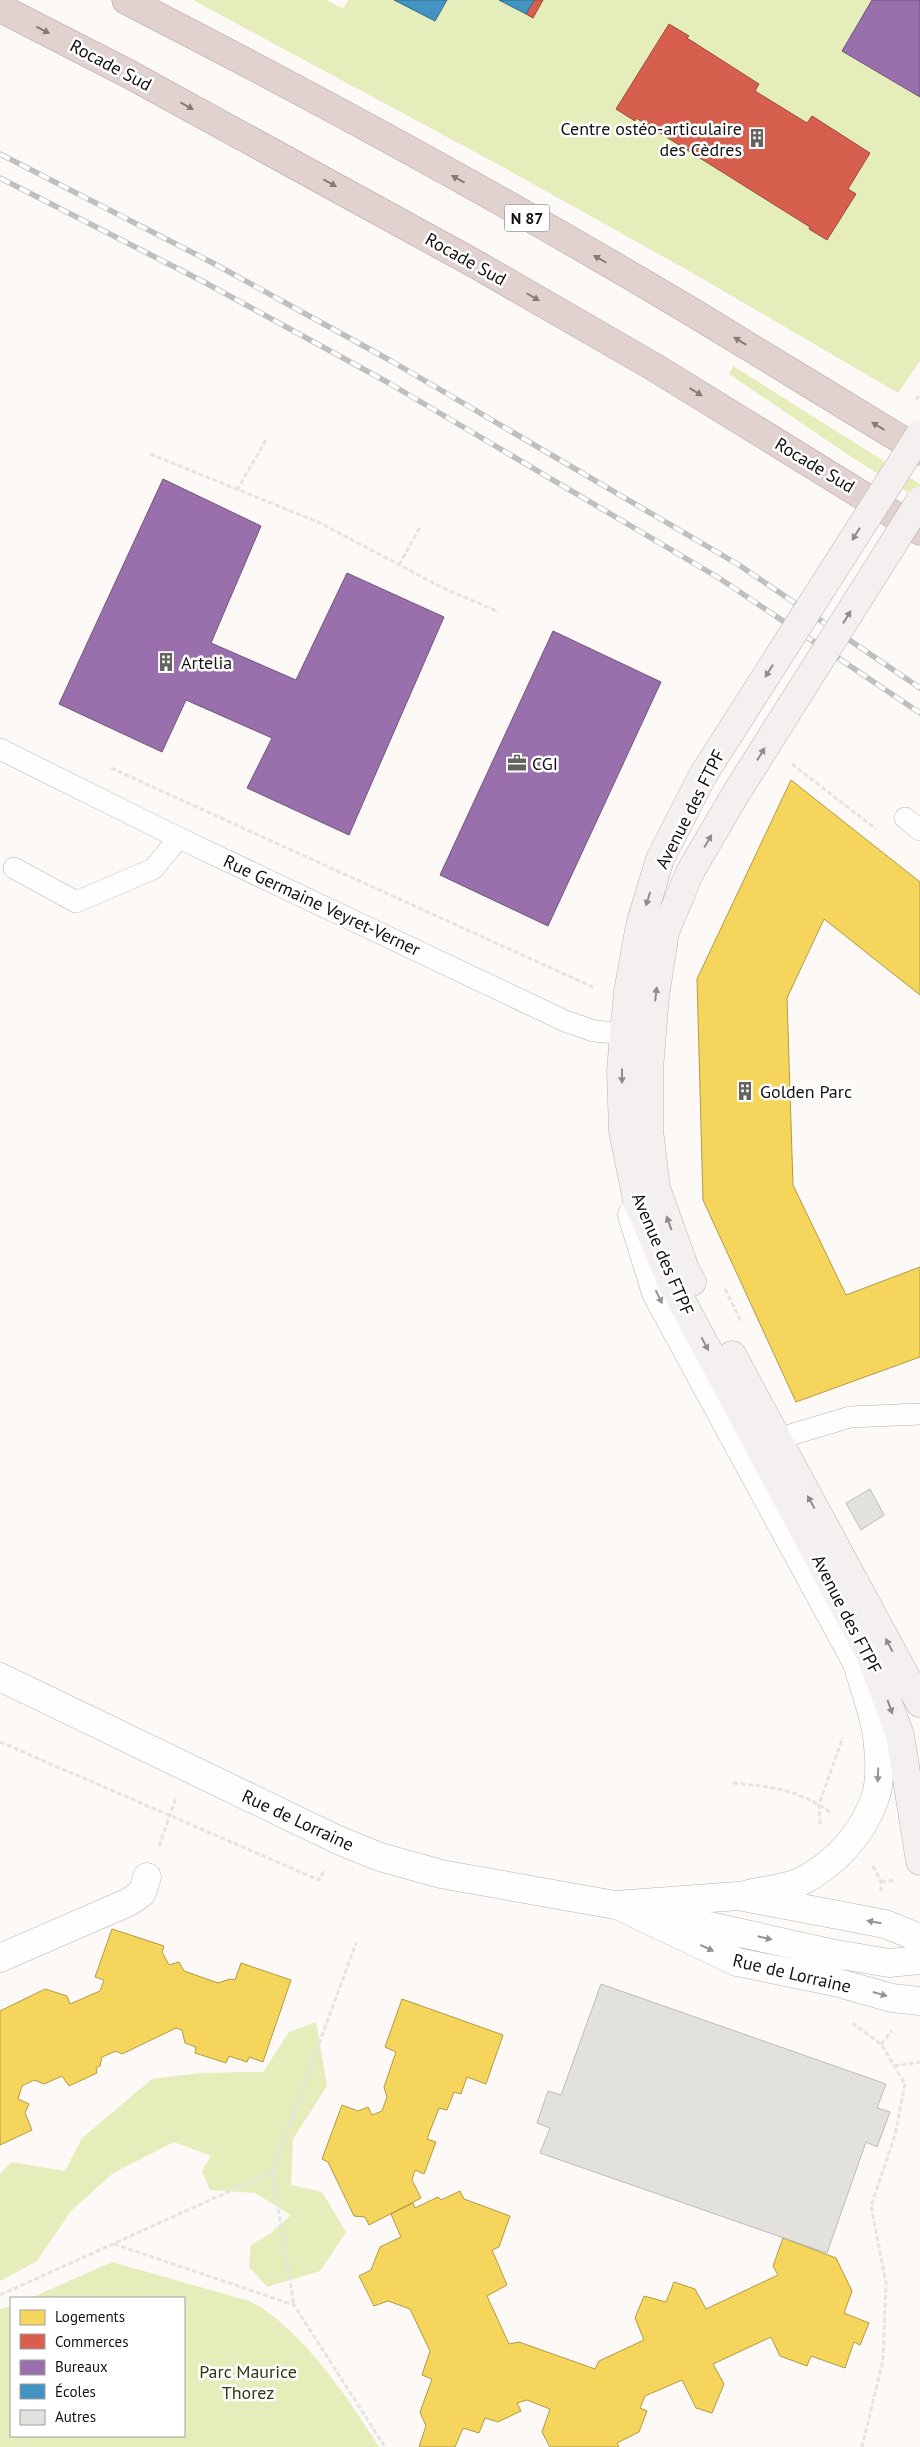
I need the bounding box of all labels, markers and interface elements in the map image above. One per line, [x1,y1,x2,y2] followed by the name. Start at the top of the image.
[36,26,51,34] one-way arrow
[66,34,156,96] street label: Rocade Sud
[181,101,194,110] one-way arrow
[560,117,742,161] place label: Centre ostéo-articulaire des Cèdres
[746,127,768,149] building icon: Centre ostéo-articulaire des Cèdres
[452,174,465,183] one-way arrow
[323,179,337,188] one-way arrow
[504,204,550,232] road number: N 87
[421,227,511,291] street label: Rocade Sud
[592,255,607,263] one-way arrow
[525,293,540,301] one-way arrow
[733,337,746,346] one-way arrow
[689,388,702,397] one-way arrow
[872,421,885,431] one-way arrow
[771,432,859,498] street label: Rocade Sud
[852,528,861,541] one-way arrow
[843,610,852,623] one-way arrow
[155,651,177,673] building icon: Artelia
[181,651,232,674] place label: Artelia
[764,665,774,678] one-way arrow
[650,745,730,873] street label: Avenue des FTPF
[756,747,765,761] one-way arrow
[506,752,528,774] office icon: CGI
[532,752,558,775] place label: CGI
[703,835,712,848] one-way arrow
[220,849,424,961] street label: Rue Germaine Veyret-Verner
[644,891,651,906] one-way arrow
[652,985,660,1001] one-way arrow
[618,1068,626,1084] one-way arrow
[734,1080,756,1102] building icon: Golden Parc
[760,1080,852,1103] place label: Golden Parc
[627,1189,699,1319] street label: Avenue des FTPF
[665,1215,673,1230] one-way arrow
[655,1290,663,1305] one-way arrow
[701,1337,709,1352] one-way arrow
[807,1495,816,1508] one-way arrow
[807,1550,887,1678] street label: Avenue des FTPF
[885,1637,893,1652] one-way arrow
[886,1700,894,1715] one-way arrow
[873,1767,881,1783] one-way arrow
[238,1784,358,1856] street label: Rue de Lorraine
[866,1917,882,1925] one-way arrow
[758,1934,773,1942] one-way arrow
[700,1944,714,1952] one-way arrow
[731,1948,853,1998] street label: Rue de Lorraine
[872,1991,887,1999] one-way arrow
[10,2297,185,2437] legend
[55,2307,125,2326] text: Logements
[55,2332,129,2351] text: Commerces
[55,2357,108,2376] text: Bureaux
[199,2360,297,2404] park label: Parc Maurice Thorez
[55,2382,96,2401] text: Écoles
[55,2407,96,2426] text: Autres

